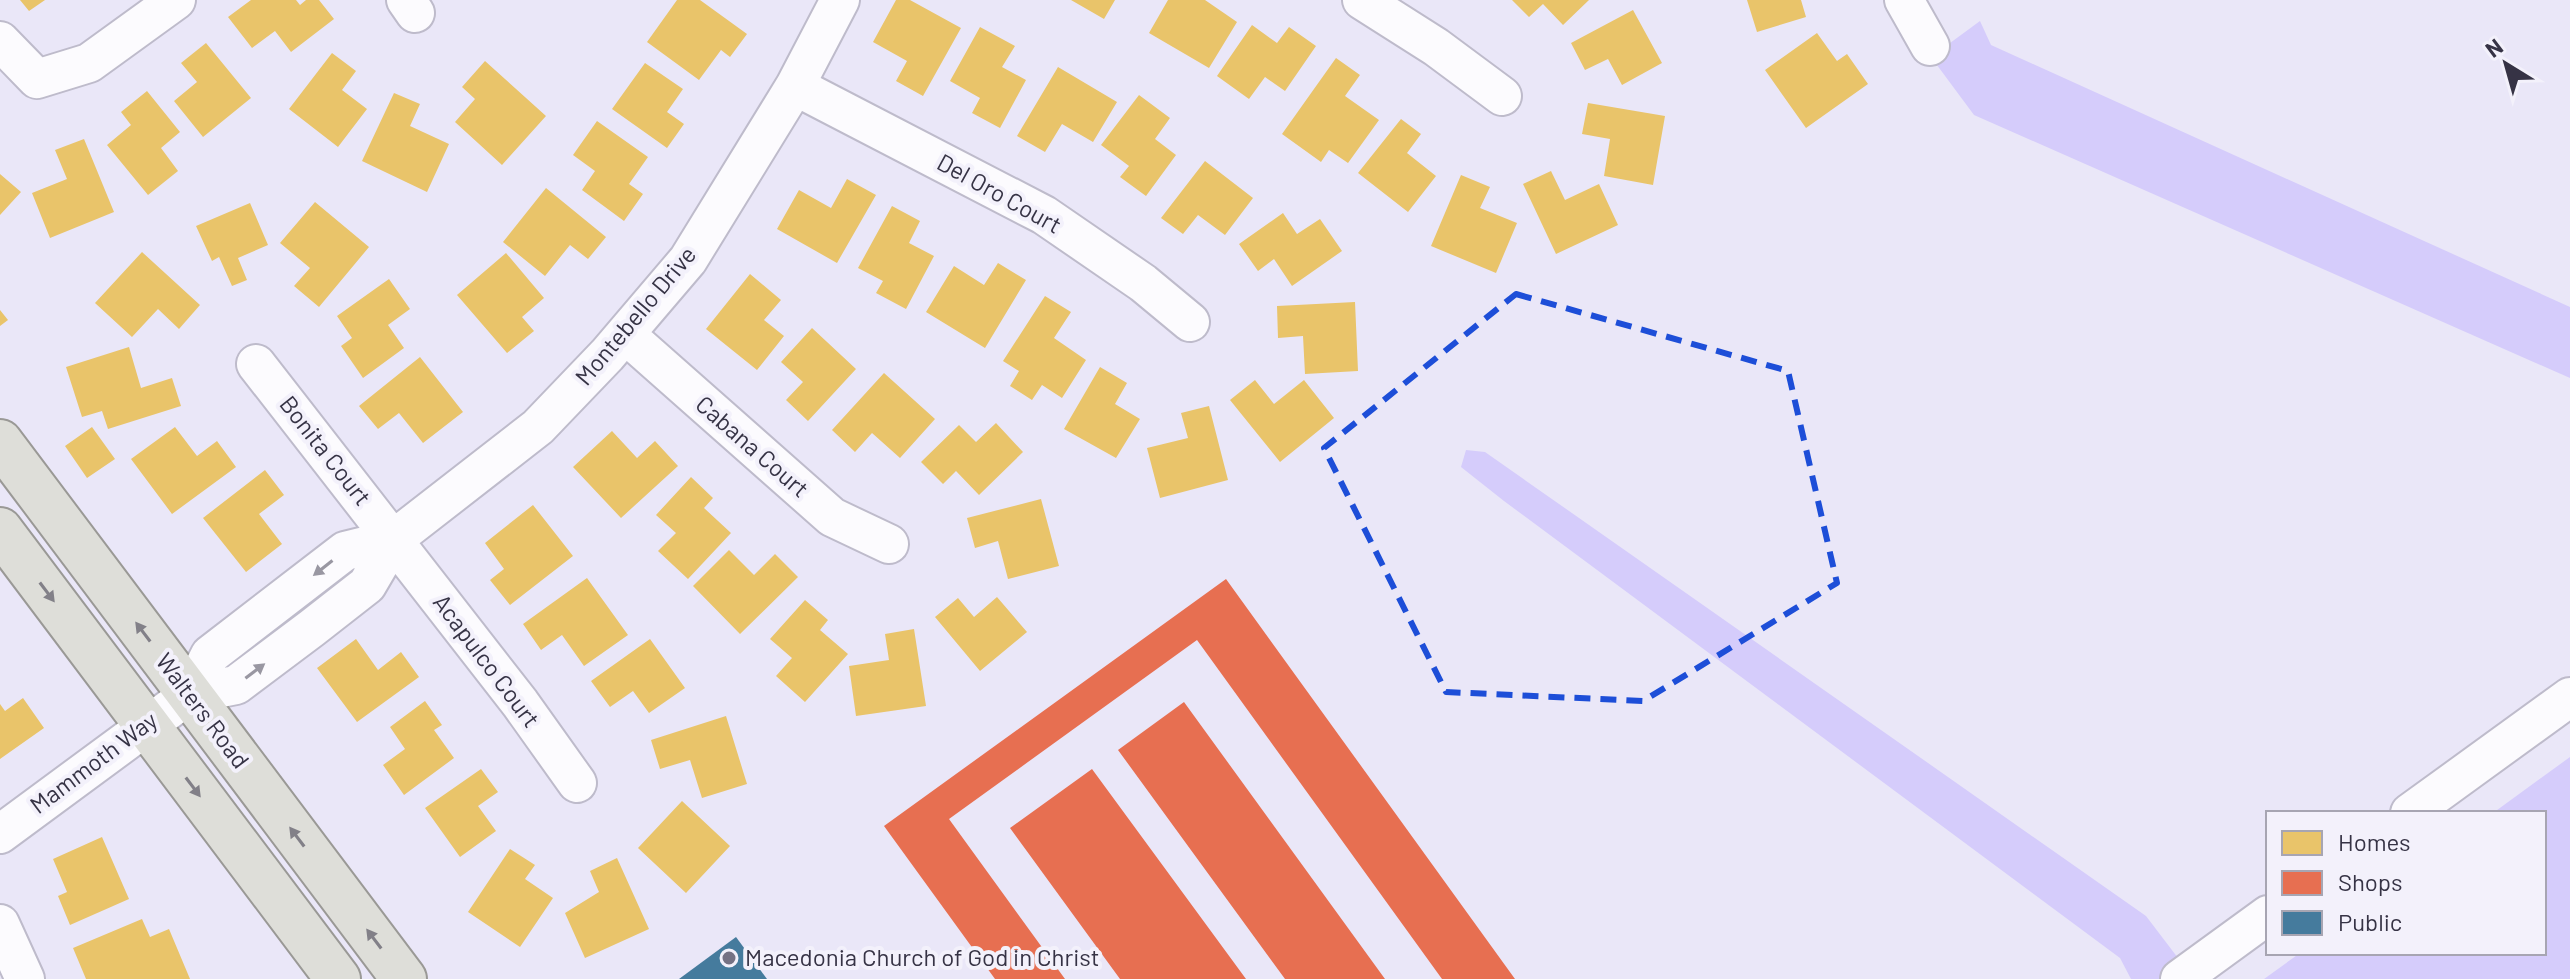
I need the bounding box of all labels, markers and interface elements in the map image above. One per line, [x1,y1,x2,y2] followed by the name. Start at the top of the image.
[2466,24,2546,104] north arrow
[2480,32,2507,62] text: N
[932,147,1067,239] street label: Del Oro Court
[568,240,701,390] street label: Montebello Drive
[274,389,378,511] street label: Bonita Court
[691,389,815,503] street label: Cabana Court
[313,559,333,575] one-way arrow
[38,582,54,603] one-way arrow
[428,588,547,732] street label: Acapulco Court
[135,621,151,642] one-way arrow
[150,647,256,774] street label: Walters Road
[245,663,265,679] one-way arrow
[24,705,162,819] street label: Mammoth Way
[185,776,200,797] one-way arrow
[2266,811,2546,955] legend
[289,827,305,847] one-way arrow
[2338,827,2411,856] text: Homes
[2338,867,2403,896] text: Shops
[2338,907,2402,936] text: Public
[366,929,382,949] one-way arrow
[745,942,1100,971] place label: Macedonia Church of God in Christ
[720,949,738,967] marker: Macedonia Church of God in Christ

